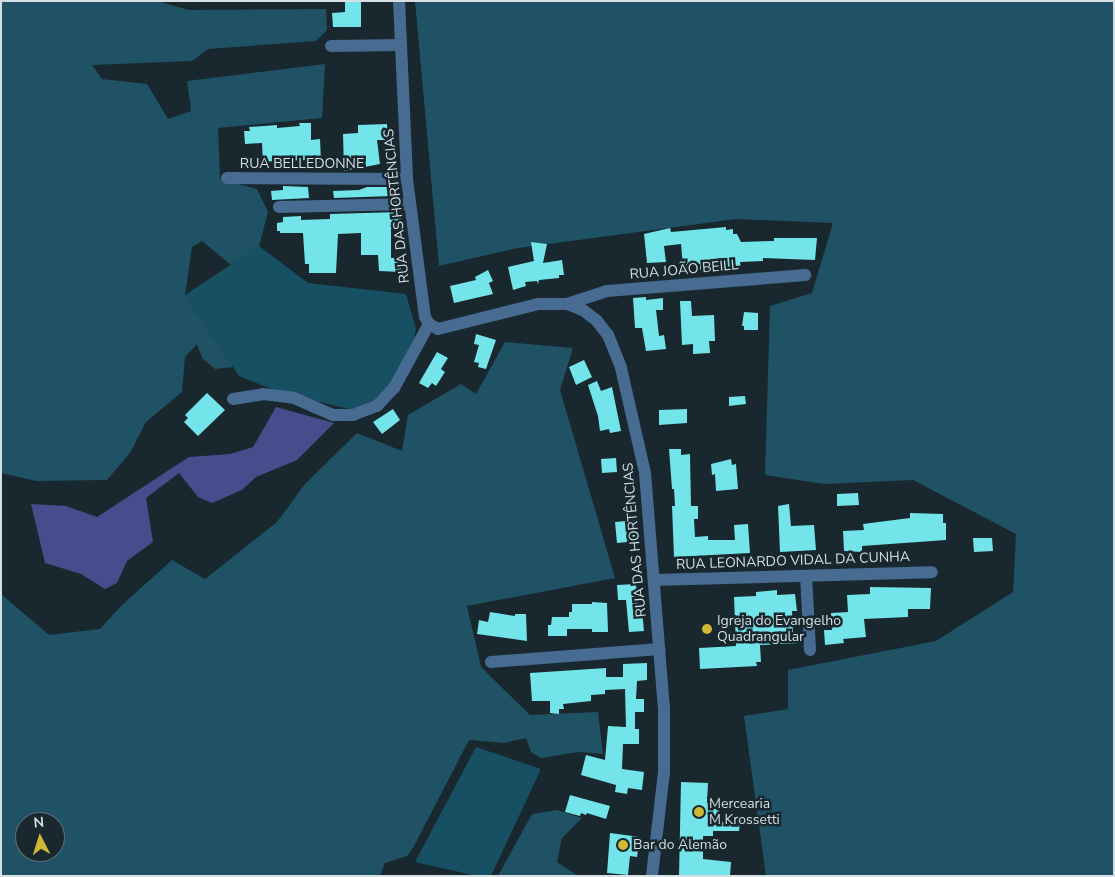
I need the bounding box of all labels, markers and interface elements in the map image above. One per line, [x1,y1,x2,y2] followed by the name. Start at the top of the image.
[381,128,413,284] street label: RUA DAS HORTÊNCIAS
[240,156,364,172] street label: RUA BELLEDONNE
[629,257,739,283] street label: RUA JOÃO BEILL
[620,462,650,618] street label: RUA DAS HORTÊNCIAS
[676,549,910,573] street label: RUA LEONARDO VIDAL DA CUNHA
[717,613,841,646] place label: Igreja do Evangelho Quadrangular
[701,623,713,635] marker: Igreja do Evangelho Quadrangular
[709,796,780,829] place label: Mercearia M Krossetti
[693,806,705,818] marker: Mercearia M Krossetti
[15,812,65,862] north arrow
[33,813,45,832] text: N
[633,837,727,853] place label: Bar do Alemão
[617,839,629,851] marker: Bar do Alemão

